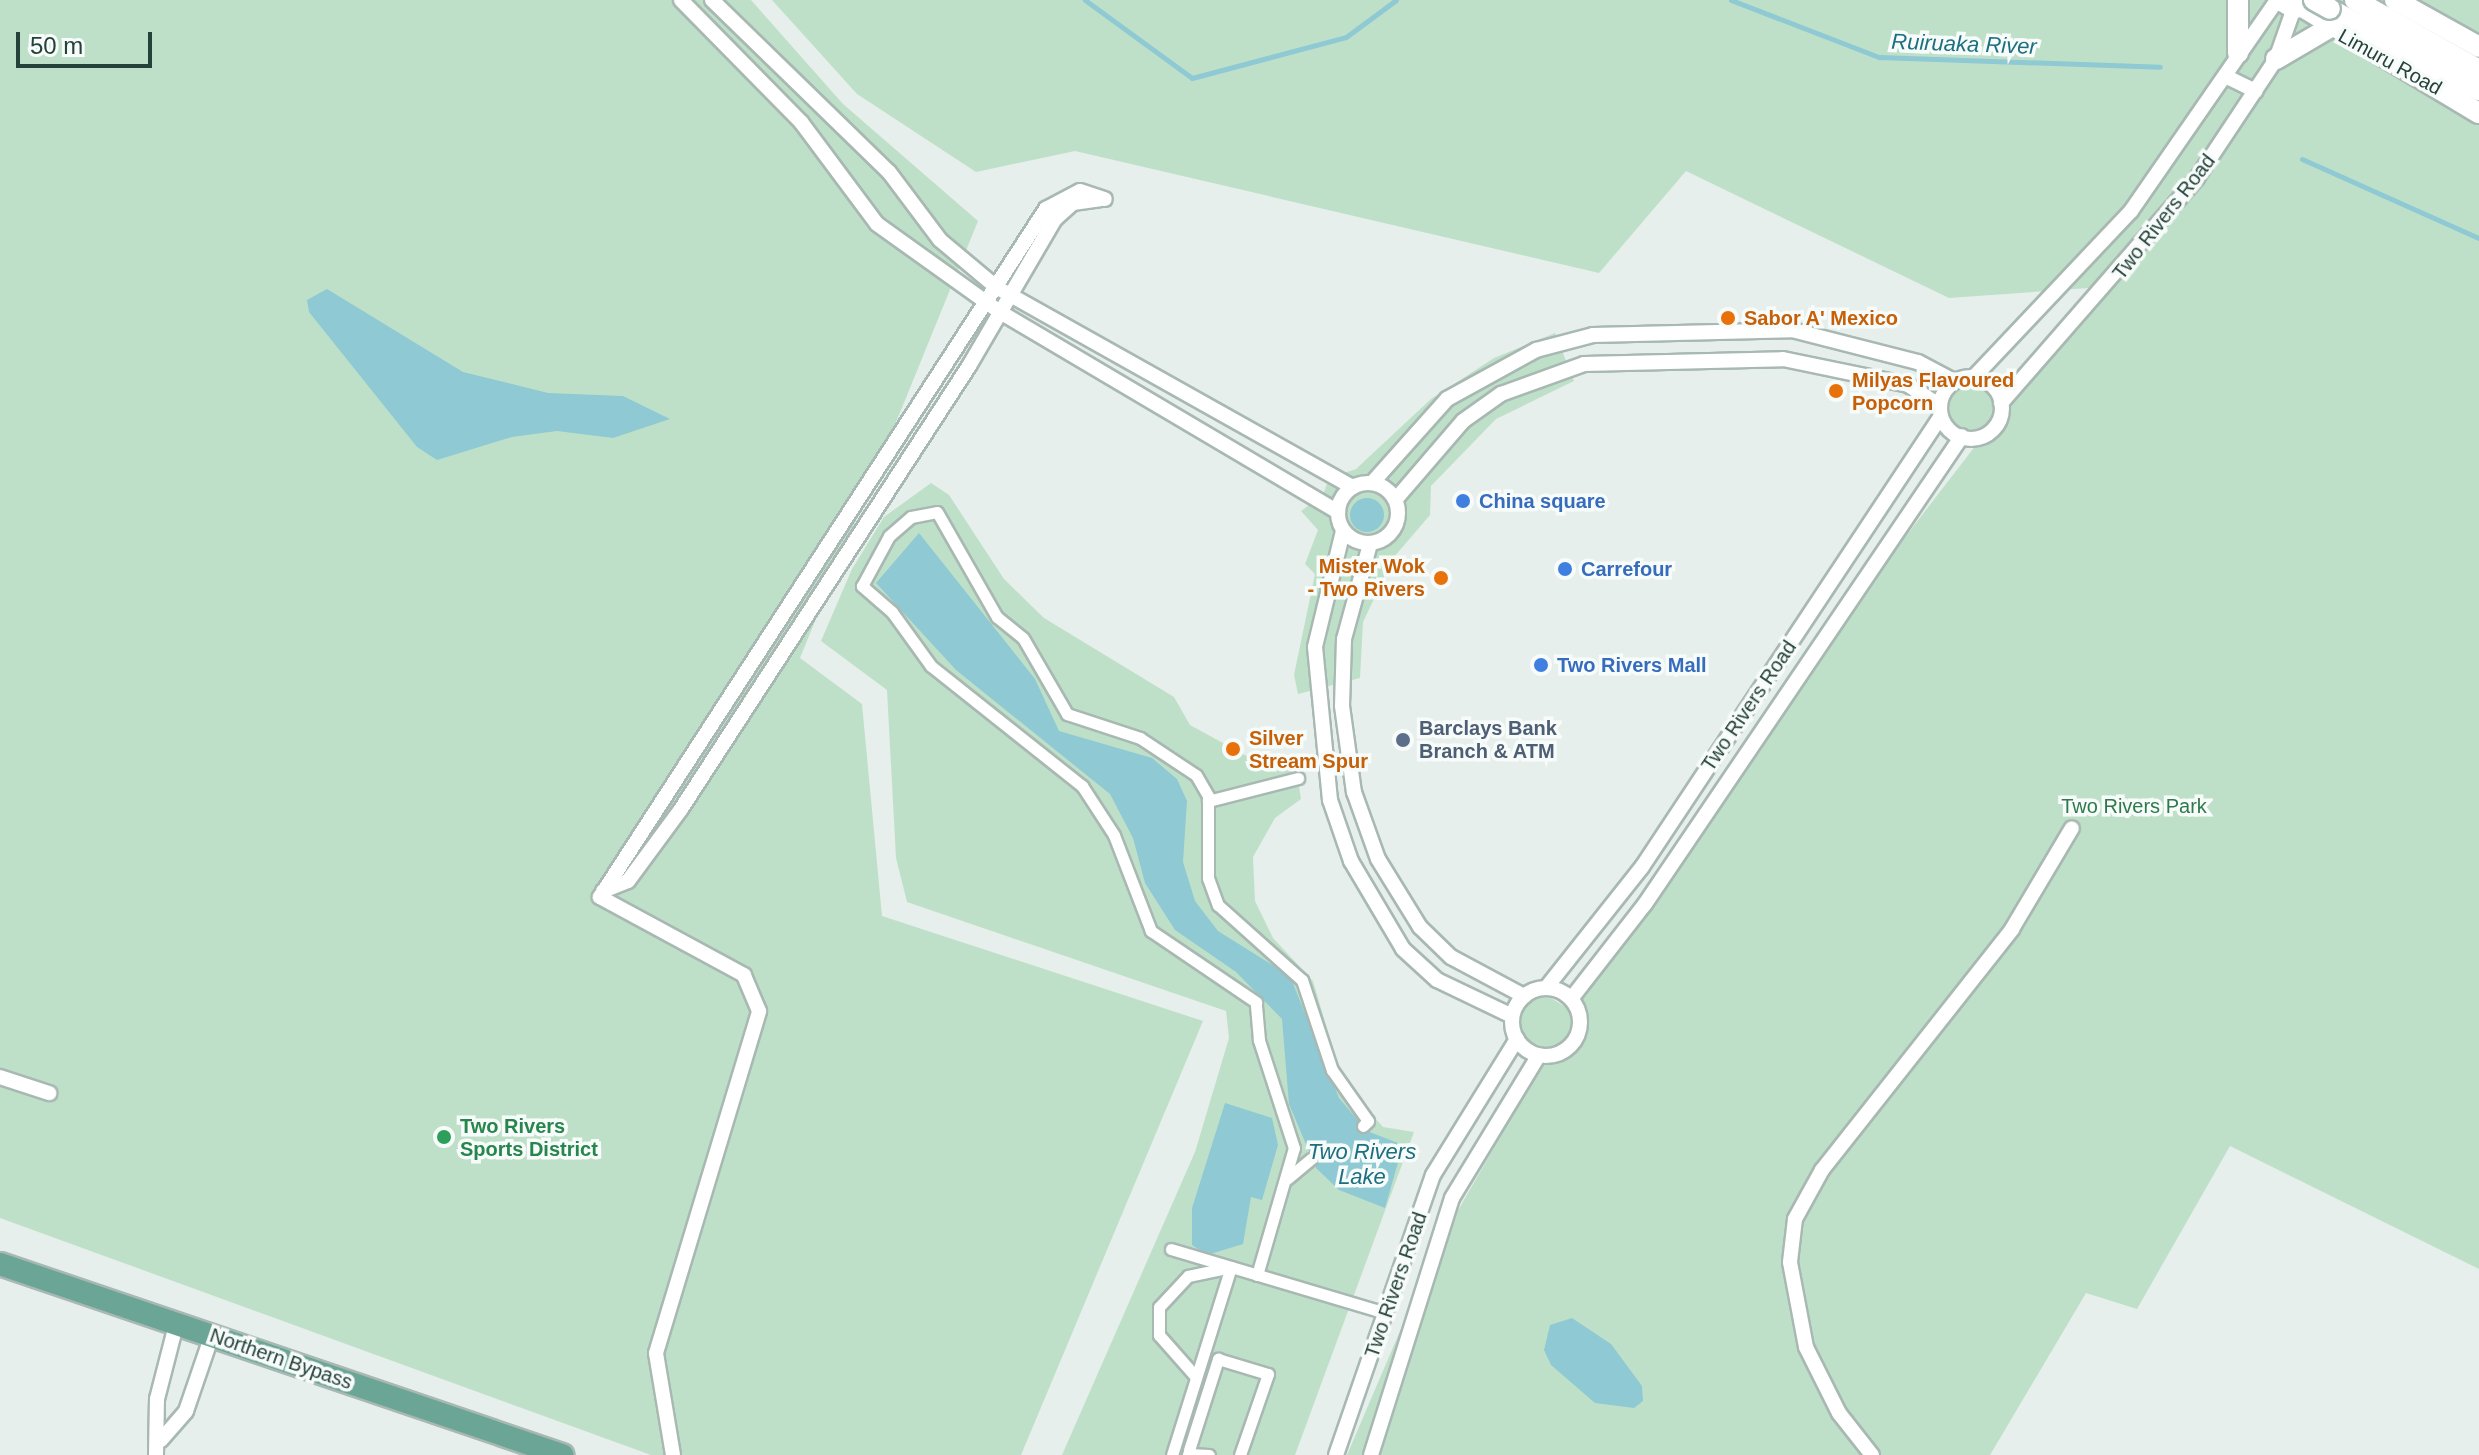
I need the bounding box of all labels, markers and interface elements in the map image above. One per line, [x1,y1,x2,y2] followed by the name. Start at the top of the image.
[20,16,156,66] scale bar
[2334,24,2446,100] street label: Limuru Road
[1891,28,2037,60] water label: Ruiruaka River
[30,32,83,59] text: 50 m
[2108,150,2220,284] street label: Two Rivers Road
[1744,306,1899,330] place label: Sabor A' Mexico
[1719,309,1737,327] marker: Sabor A' Mexico
[1852,368,2014,415] place label: Milyas Flavoured Popcorn
[1827,382,1845,400] marker: Milyas Flavoured Popcorn
[1479,489,1606,513] place label: China square
[1454,492,1472,510] marker: China square
[1308,554,1425,601] place label: Mister Wok - Two Rivers
[1581,557,1672,581] place label: Carrefour
[1556,560,1574,578] marker: Carrefour
[1432,569,1450,587] marker: Mister Wok - Two Rivers
[1696,636,1802,776] street label: Two Rivers Road
[1557,653,1707,677] place label: Two Rivers Mall
[1532,656,1550,674] marker: Two Rivers Mall
[1419,716,1557,763] place label: Barclays Bank Branch & ATM
[1249,726,1368,773] place label: Silver Stream Spur
[1394,731,1412,749] marker: Barclays Bank Branch & ATM
[1224,740,1242,758] marker: Silver Stream Spur
[2061,794,2207,818] park label: Two Rivers Park
[460,1114,598,1161] place label: Two Rivers Sports District
[435,1128,453,1146] marker: Two Rivers Sports District
[1308,1138,1416,1190] water label: Two Rivers Lake
[1360,1209,1432,1361] street label: Two Rivers Road
[207,1323,355,1395] street label: Northern Bypass

